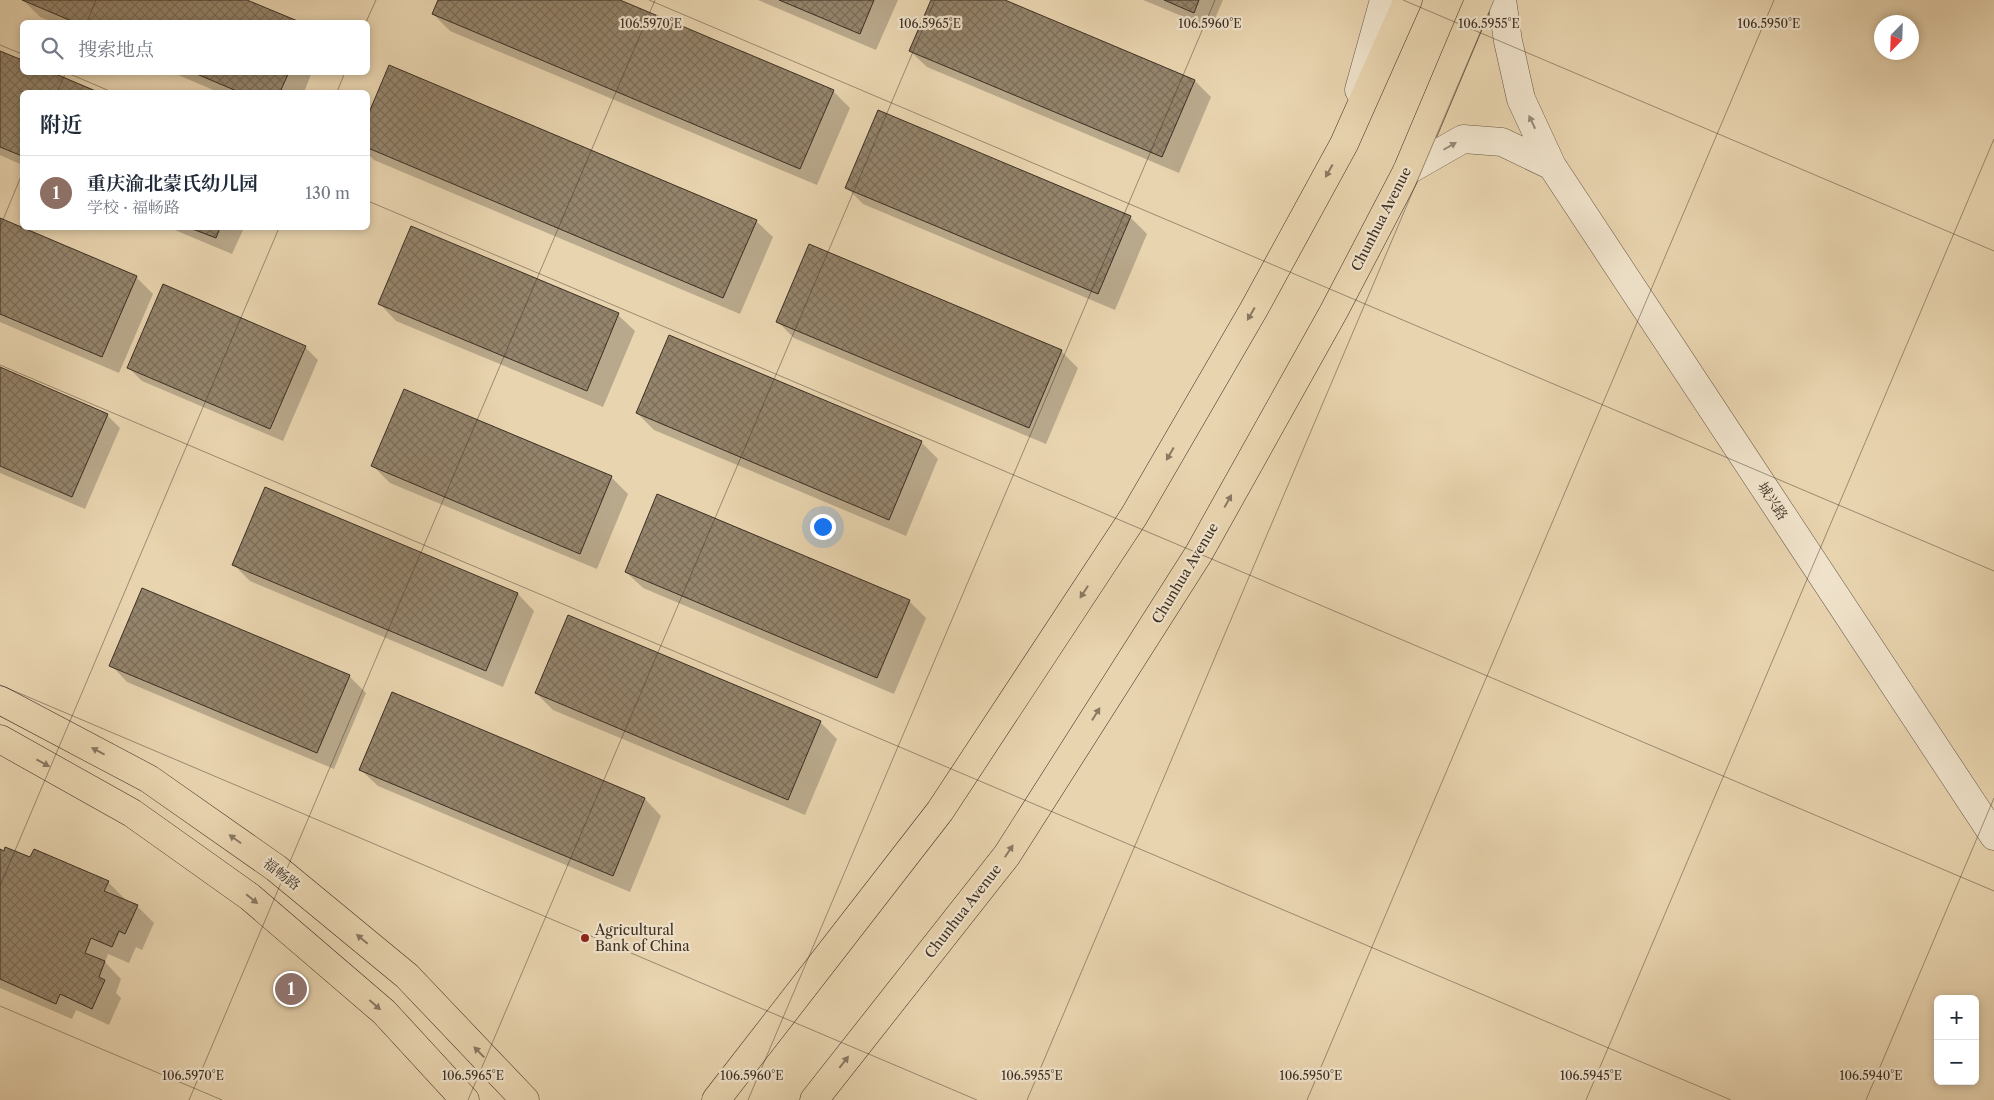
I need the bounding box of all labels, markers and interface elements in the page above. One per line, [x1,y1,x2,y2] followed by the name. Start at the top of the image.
[1874,15,1919,60] north arrow
[620,16,682,31] text: 106.5970°E
[899,16,961,31] text: 106.5965°E
[1178,16,1242,31] text: 106.5960°E
[1458,16,1520,31] text: 106.5955°E
[1738,16,1800,31] text: 106.5950°E
[20,20,370,75] search box
[38,34,66,62] icon: search
[78,38,154,61] text: 搜索地点
[40,112,82,137] text: 附近
[1527,115,1535,129] one-way arrow
[1443,142,1456,151] one-way arrow
[1325,164,1333,179] one-way arrow
[1347,164,1415,274] street label: Chunhua Avenue
[87,172,258,195] text: 重庆渝北蒙氏幼儿园
[52,183,60,203] text: 1
[305,183,350,203] text: 130 m
[87,197,180,217] text: 学校 · 福畅路
[1247,307,1256,321] one-way arrow
[1165,448,1174,461] one-way arrow
[1754,478,1792,524] street label: 城兴路
[1223,495,1232,508] one-way arrow
[810,514,836,540] your location
[1148,519,1222,627] street label: Chunhua Avenue
[1079,586,1089,599] one-way arrow
[1092,708,1101,721] one-way arrow
[91,747,105,756] one-way arrow
[36,758,49,767] one-way arrow
[228,834,242,844] one-way arrow
[1004,844,1014,858] one-way arrow
[260,854,304,894] street label: 福畅路
[921,860,1005,962] street label: Chunhua Avenue
[245,893,258,904] one-way arrow
[594,921,690,955] place label: Agricultural Bank of China
[579,932,591,944] marker: Agricultural Bank of China
[356,934,369,945] one-way arrow
[275,970,307,1008] pin: 1
[1934,995,1979,1085] map controls
[1934,995,1979,1040] button: +
[368,999,381,1010] one-way arrow
[1934,1040,1979,1085] button: −
[473,1046,485,1058] one-way arrow
[839,1056,850,1069] one-way arrow
[162,1068,224,1083] text: 106.5970°E
[442,1068,504,1083] text: 106.5965°E
[720,1068,784,1083] text: 106.5960°E
[1001,1068,1063,1083] text: 106.5955°E
[1280,1068,1342,1083] text: 106.5950°E
[1560,1068,1622,1083] text: 106.5945°E
[1839,1068,1903,1083] text: 106.5940°E

